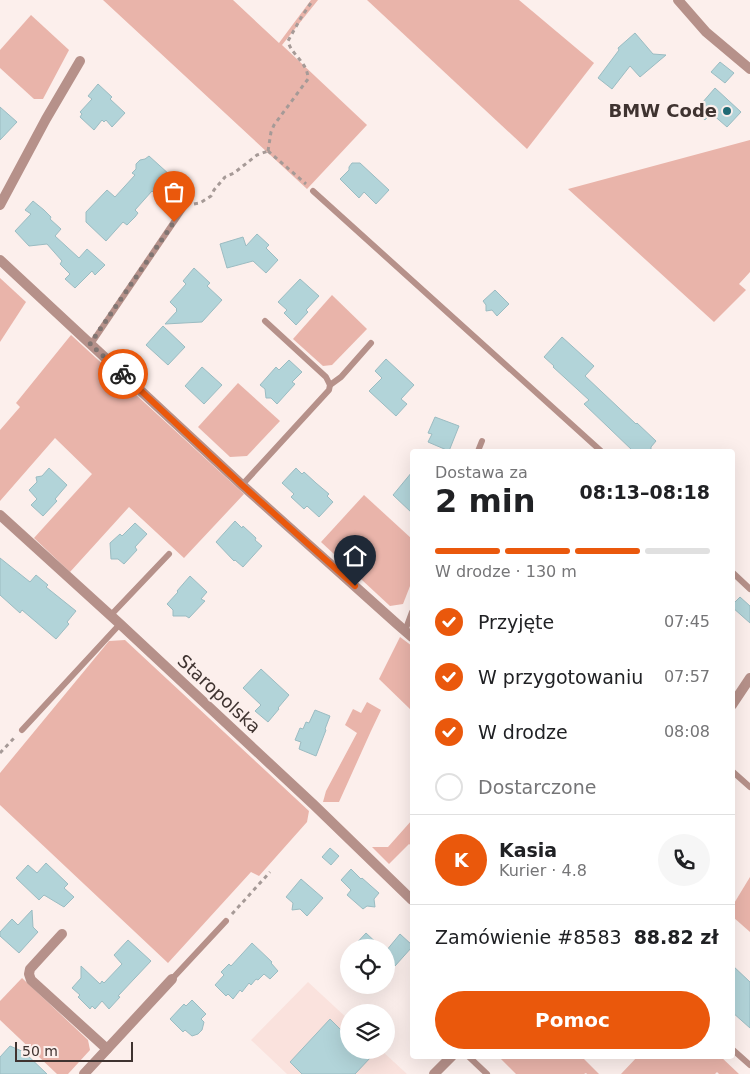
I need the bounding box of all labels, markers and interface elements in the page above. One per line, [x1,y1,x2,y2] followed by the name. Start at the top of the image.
[609,100,717,121] place label: BMW Code
[721,105,733,117] marker: BMW Code
[153,171,195,222] pin
[160,178,188,206] icon: bag
[98,349,148,399] courier
[109,360,137,388] icon: bike
[435,463,528,482] text: Dostawa za
[580,481,710,503] text: 08:13–08:18
[435,482,536,520] text: 2 min
[334,535,376,586] pin
[341,542,369,570] icon: home
[435,562,577,581] text: W drodze · 130 m
[435,608,463,636] icon: check
[478,611,554,633] text: Przyjęte
[664,612,710,631] text: 07:45
[174,650,265,737] street label: Staropolska
[435,663,463,691] icon: check
[478,666,643,688] text: W przygotowaniu
[664,667,710,686] text: 07:57
[435,718,463,746] icon: check
[478,721,568,743] text: W drodze
[664,722,710,741] text: 08:08
[478,776,596,798] text: Dostarczone
[658,834,710,886] button: phone
[499,839,557,861] text: Kasia
[454,849,468,871] text: K
[499,861,587,880] text: Kurier · 4.8
[435,926,622,948] text: Zamówienie #8583
[634,926,718,948] text: 88.82 zł
[340,939,395,1059] map controls
[340,939,395,994] button: locate
[435,991,710,1049] button: Pomoc
[340,1004,395,1059] button: layers
[15,1039,132,1062] scale bar
[22,1043,58,1059] text: 50 m

